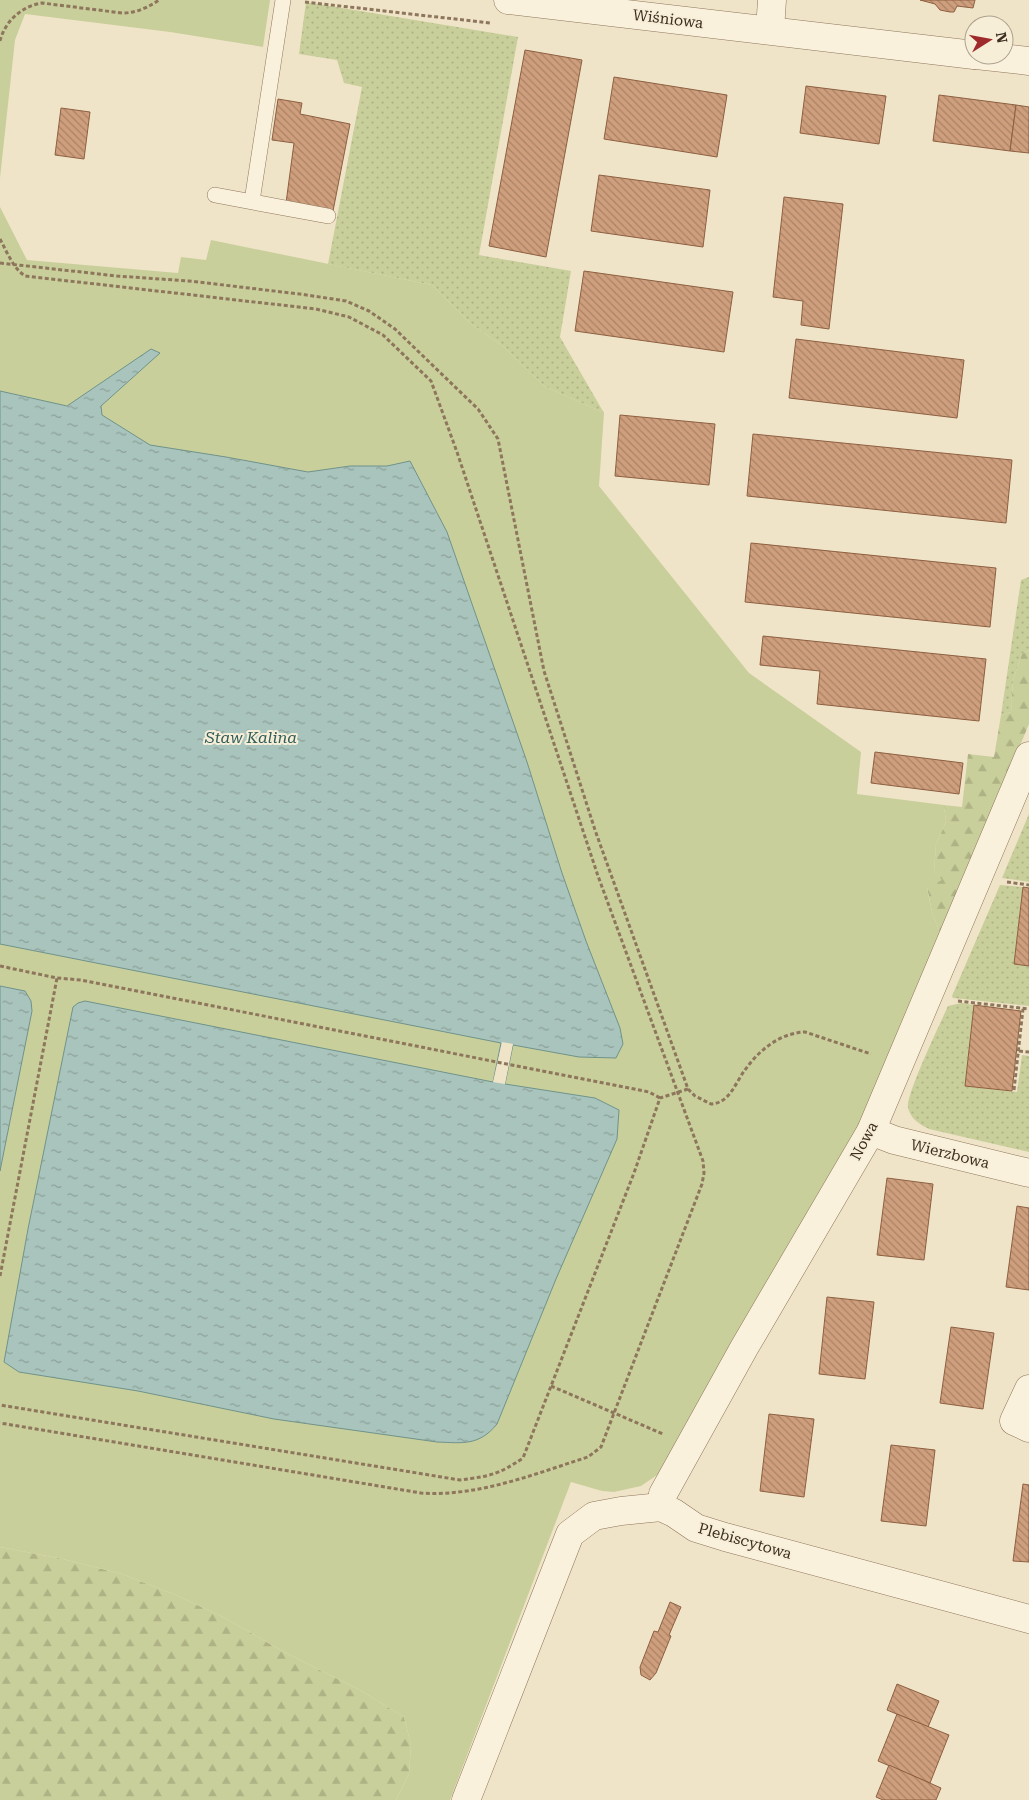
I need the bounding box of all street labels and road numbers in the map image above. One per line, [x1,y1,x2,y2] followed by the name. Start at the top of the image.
[632,6,704,32] street label: Wiśniowa
[846,1119,882,1163] street label: Nowa
[909,1136,991,1172] street label: Wierzbowa
[696,1519,794,1563] street label: Plebiscytowa

